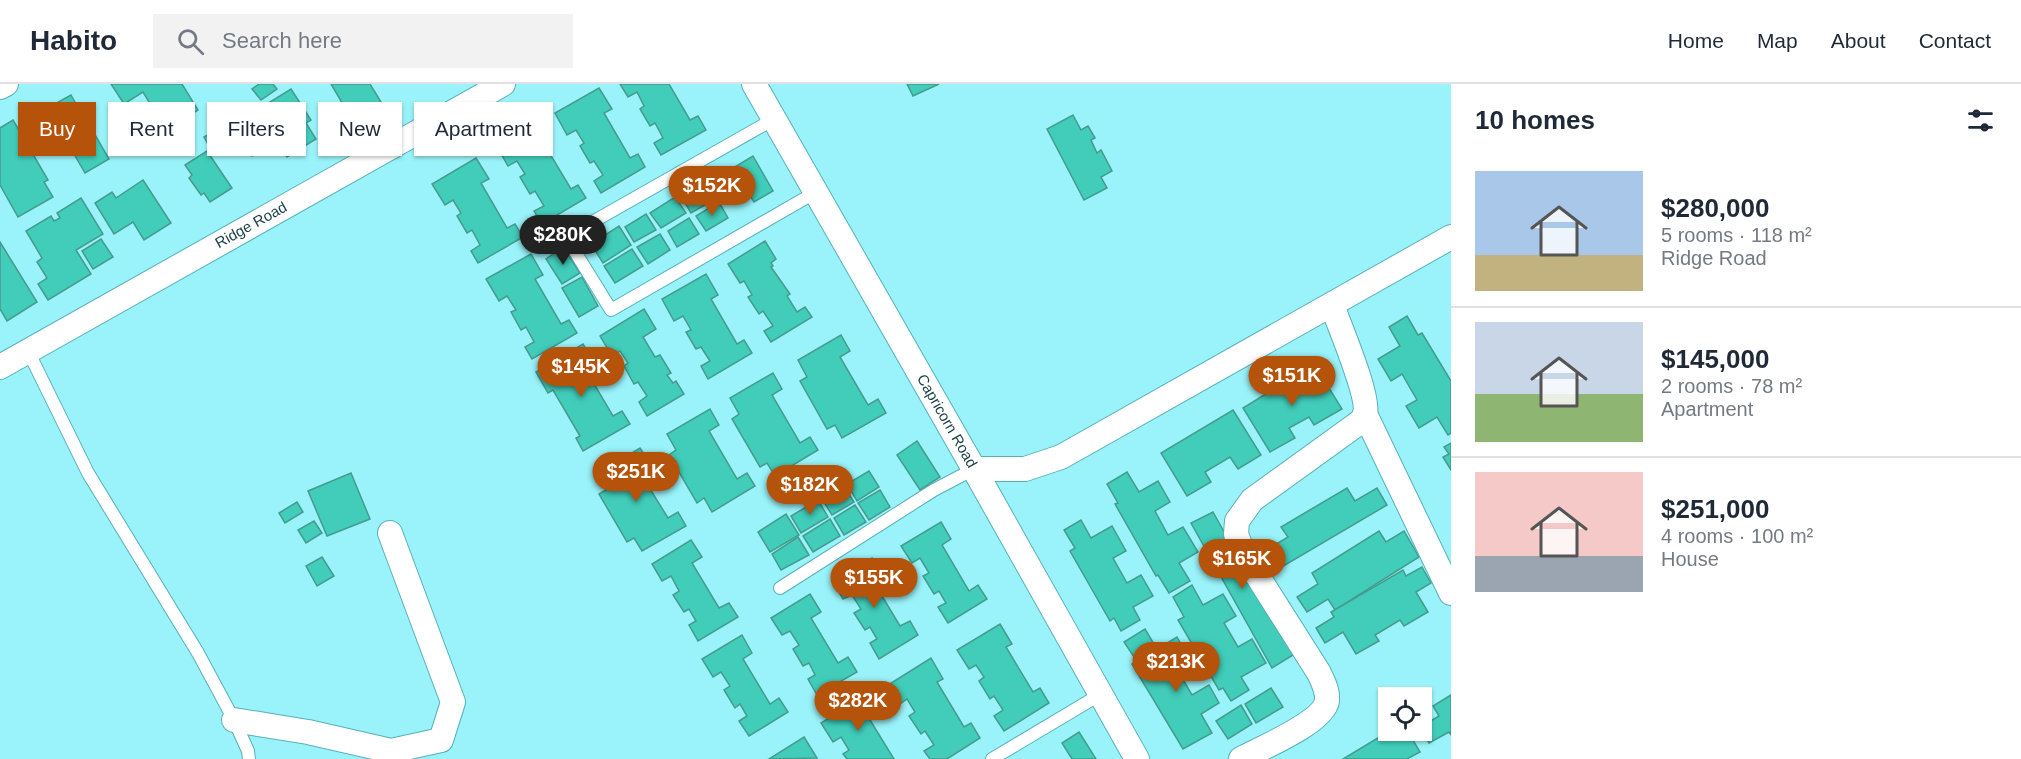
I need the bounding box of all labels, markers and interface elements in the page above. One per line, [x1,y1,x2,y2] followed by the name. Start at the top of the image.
[153,14,573,68] search box
[30,25,117,56] text: Habito
[174,25,207,58] icon: search
[222,28,342,53] text: Search here
[1668,29,1724,52] text: Home
[1757,29,1798,52] text: Map
[1831,29,1886,52] text: About
[1919,29,1991,52] text: Contact
[18,102,96,156] chip: Buy
[108,102,195,156] chip: Rent
[207,102,306,156] chip: Filters
[318,102,402,156] chip: New
[414,102,553,156] chip: Apartment
[1964,104,1997,137] icon: filters
[1475,105,1595,135] text: 10 homes
[670,166,754,217] pin: $152K
[683,174,741,196] text: $152K
[1661,193,1769,223] text: $280,000
[1523,195,1595,267] icon: home
[212,198,290,251] street label: Ridge Road
[521,215,605,266] pin: $280K
[534,223,592,245] text: $280K
[1661,224,1812,246] text: 5 rooms · 118 m²
[1661,247,1767,269] text: Ridge Road
[1661,344,1769,374] text: $145,000
[1523,346,1595,418] icon: home
[539,347,623,398] pin: $145K
[552,355,610,377] text: $145K
[1250,356,1334,407] pin: $151K
[1263,364,1321,386] text: $151K
[914,371,981,470] street label: Capricorn Road
[1661,375,1802,397] text: 2 rooms · 78 m²
[1661,398,1753,420] text: Apartment
[594,452,678,503] pin: $251K
[607,460,665,482] text: $251K
[768,465,852,516] pin: $182K
[781,473,839,495] text: $182K
[1661,494,1769,524] text: $251,000
[1523,496,1595,568] icon: home
[1661,525,1813,547] text: 4 rooms · 100 m²
[1200,539,1284,590] pin: $165K
[1213,547,1271,569] text: $165K
[1661,548,1719,570] text: House
[832,558,916,609] pin: $155K
[845,566,903,588] text: $155K
[1134,642,1218,693] pin: $213K
[1147,650,1205,672] text: $213K
[816,681,900,732] pin: $282K
[1378,687,1432,741] map controls
[1378,687,1432,741] button: locate
[829,689,887,711] text: $282K

